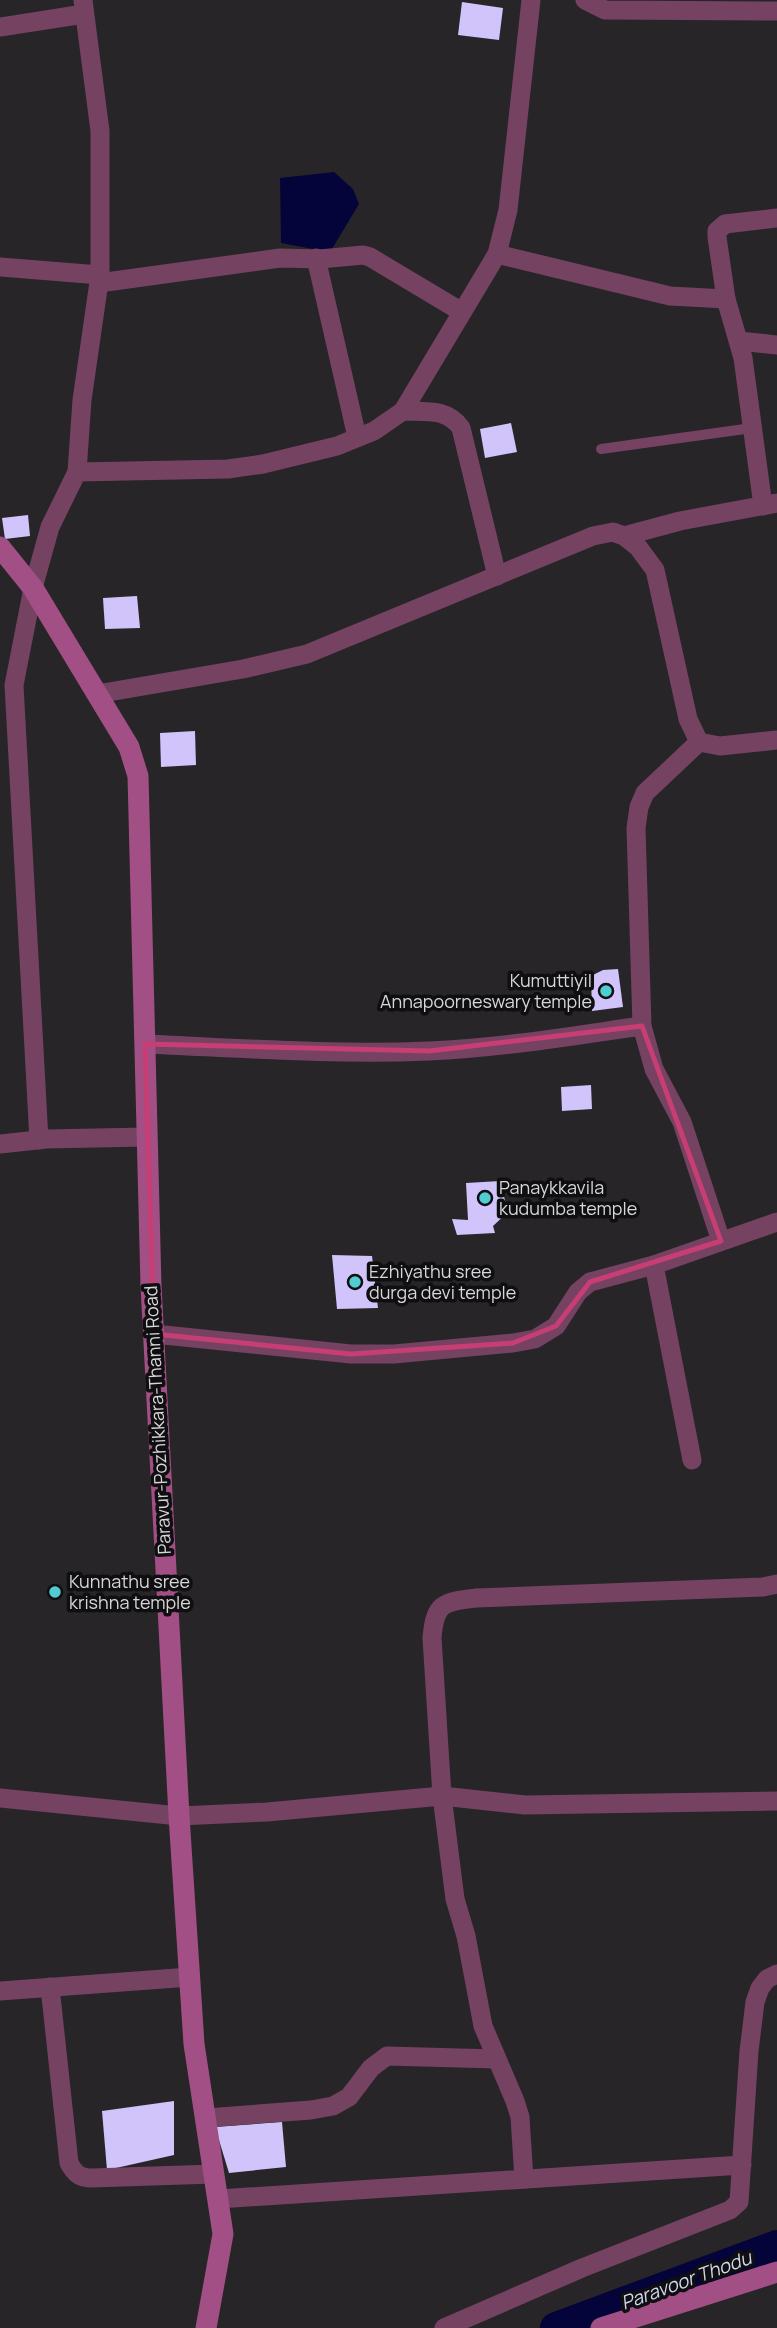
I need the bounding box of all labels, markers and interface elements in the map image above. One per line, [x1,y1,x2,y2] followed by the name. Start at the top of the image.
[380,968,592,1013] place label: Kumuttiyil Annapoorneswary temple
[598,983,614,999] marker: Kumuttiyil Annapoorneswary temple
[499,1175,637,1220] place label: Panaykkavila kudumba temple
[477,1190,493,1206] marker: Panaykkavila kudumba temple
[369,1259,516,1304] place label: Ezhiyathu sree durga devi temple
[347,1274,363,1290] marker: Ezhiyathu sree durga devi temple
[138,1285,176,1555] street label: Paravur-Pozhikkara-Thanni Road
[69,1569,191,1614] place label: Kunnathu sree krishna temple
[47,1584,63,1600] marker: Kunnathu sree krishna temple
[617,2244,756,2316] water label: Paravoor Thodu

